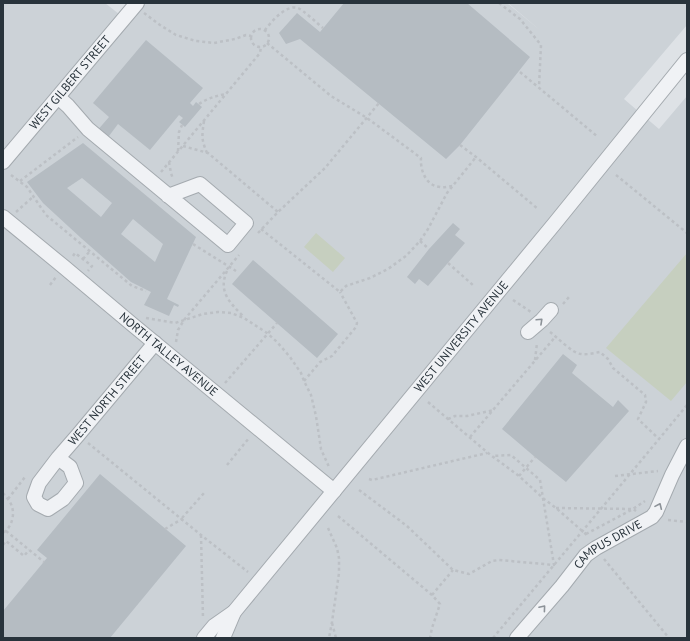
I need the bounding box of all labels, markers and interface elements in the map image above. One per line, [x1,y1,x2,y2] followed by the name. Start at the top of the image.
[26,32,114,132] street label: WEST GILBERT STREET
[411,278,511,395] street label: WEST UNIVERSITY AVENUE
[116,309,221,399] street label: NORTH TALLEY AVENUE
[535,319,543,326] one-way arrow
[65,352,149,448] street label: WEST NORTH STREET
[654,502,662,509] one-way arrow
[570,516,644,572] street label: CAMPUS DRIVE
[538,606,545,613] one-way arrow

